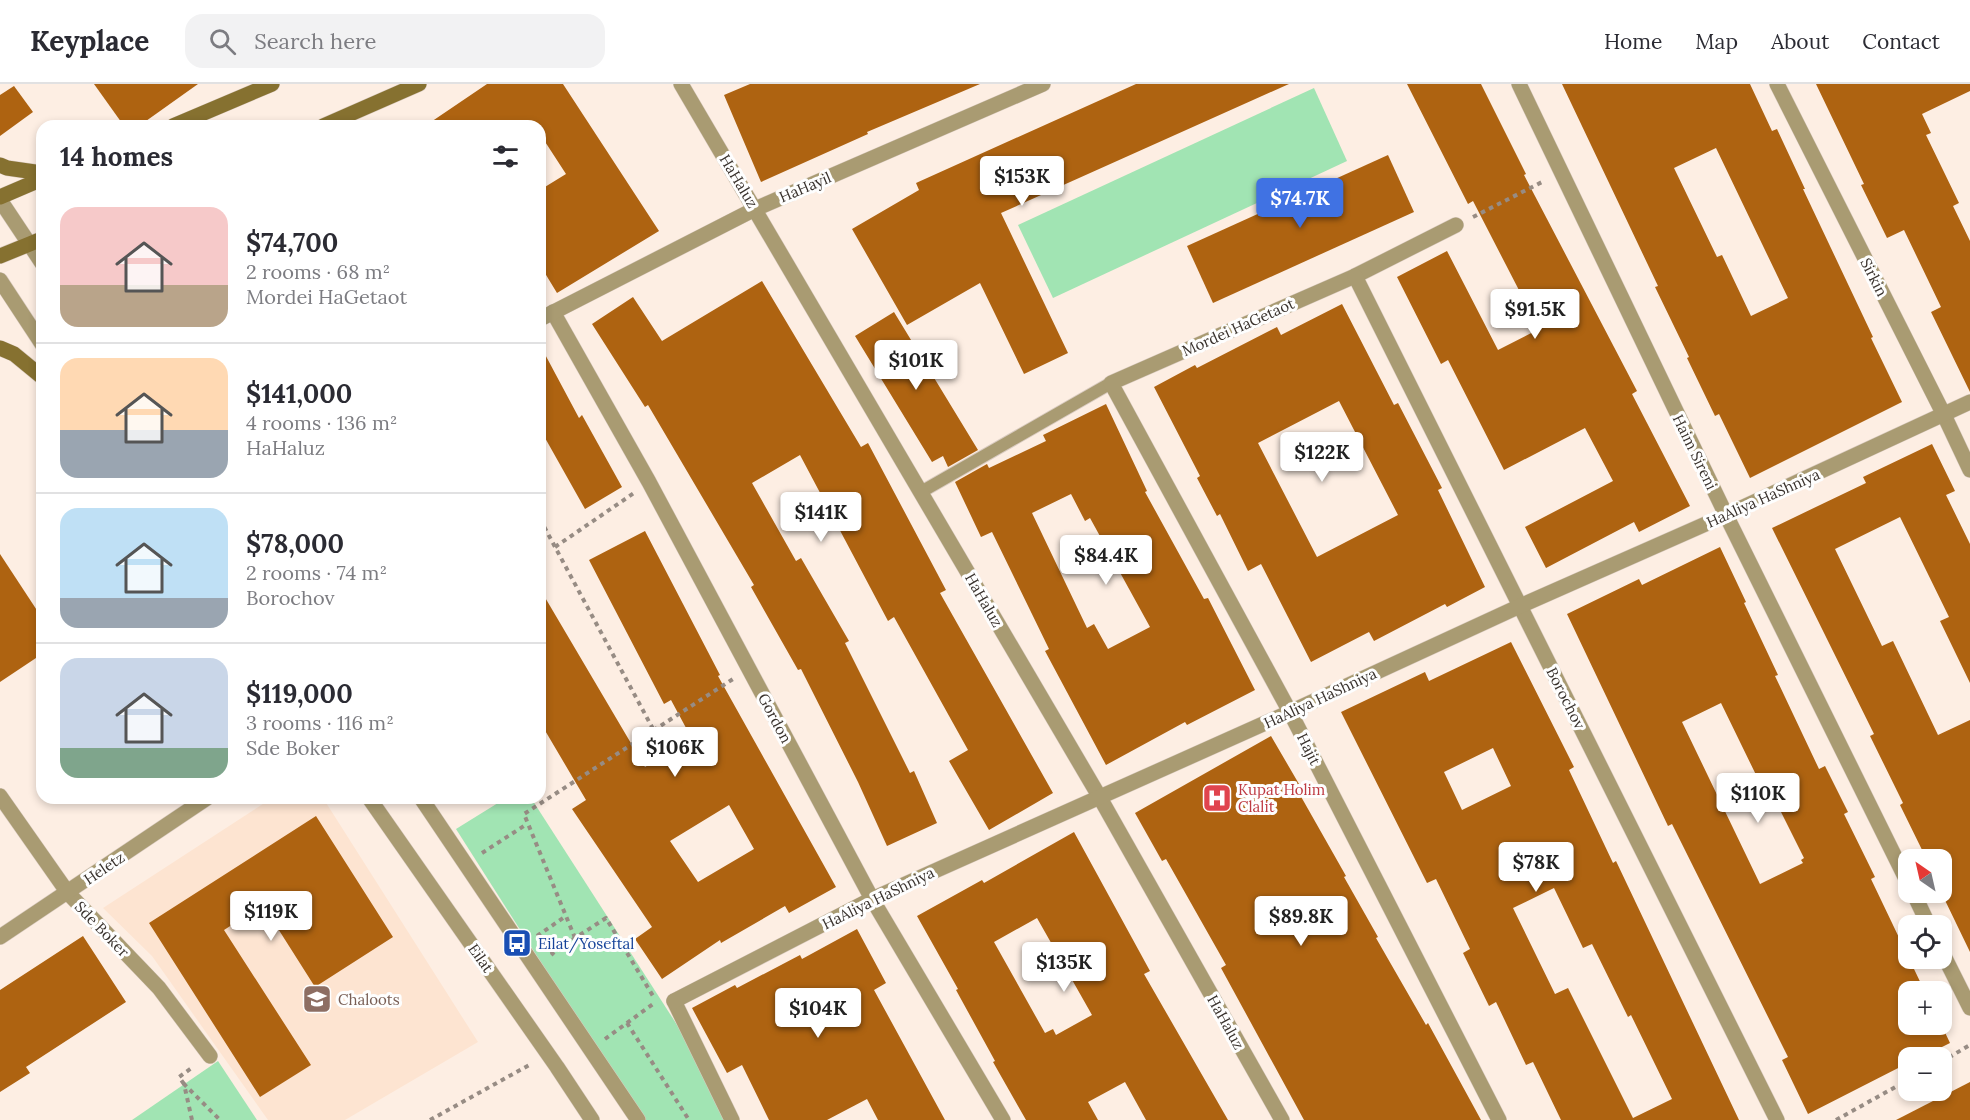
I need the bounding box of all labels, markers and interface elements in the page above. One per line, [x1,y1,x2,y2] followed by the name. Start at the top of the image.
[185,14,605,68] search box
[30,23,149,59] text: Keyplace
[206,25,239,58] icon: search
[254,27,376,55] text: Search here
[1604,28,1662,55] text: Home
[1695,28,1738,55] text: Map
[1771,28,1829,55] text: About
[1862,28,1940,55] text: Contact
[60,140,173,173] text: 14 homes
[489,140,522,173] icon: filters
[716,151,762,211] street label: HaHaluz
[980,156,1064,207] pin: $153K
[994,163,1050,188] text: $153K
[776,168,834,206] street label: HaHayil
[1251,178,1349,229] pin: $74.7K
[1270,185,1330,210] text: $74.7K
[246,226,338,259] text: $74,700
[108,231,180,303] icon: home
[1856,255,1892,299] street label: Sirkin
[246,259,390,284] text: 2 rooms · 68 m²
[246,284,407,309] text: Mordei HaGetaot
[1486,289,1584,340] pin: $91.5K
[1179,294,1297,360] street label: Mordei HaGetaot
[1504,296,1566,321] text: $91.5K
[874,340,958,391] pin: $101K
[889,347,943,372] text: $101K
[246,377,352,410] text: $141,000
[108,382,180,454] icon: home
[246,410,398,435] text: 4 rooms · 136 m²
[1669,411,1721,493] street label: Haim Sireni
[1280,432,1364,483] pin: $122K
[246,435,325,460] text: HaHaluz
[1294,439,1350,464] text: $122K
[1703,464,1823,532] street label: HaAliya HaShniya
[779,492,863,543] pin: $141K
[794,499,848,524] text: $141K
[246,527,344,560] text: $78,000
[108,532,180,604] icon: home
[1057,535,1155,586] pin: $84.4K
[1074,542,1138,567] text: $84.4K
[246,560,387,585] text: 2 rooms · 74 m²
[961,570,1007,630] street label: HaHaluz
[246,585,335,610] text: Borochov
[1261,663,1380,732] street label: HaAliya HaShniya
[1542,664,1590,732] street label: Borochov
[246,677,353,710] text: $119,000
[108,682,180,754] icon: home
[754,690,796,746] street label: Gordon
[246,710,394,735] text: 3 rooms · 116 m²
[633,727,717,778] pin: $106K
[1293,730,1325,768] street label: Hajit
[646,734,704,759] text: $106K
[246,735,340,760] text: Sde Boker
[1716,773,1800,824] pin: $110K
[1238,780,1325,816] place label: Kupat Holim Clalit
[1731,780,1785,805] text: $110K
[1201,782,1233,814] hospital icon: Kupat Holim Clalit
[1500,842,1572,893] pin: $78K
[80,848,128,888] street label: Heletz
[1513,849,1559,874] text: $78K
[1898,849,1952,903] north arrow
[1898,849,1952,1101] map controls
[819,863,937,933] street label: HaAliya HaShniya
[229,891,313,942] pin: $119K
[1252,896,1350,947] pin: $89.8K
[71,897,134,961] street label: Sde Boker
[244,898,298,923] text: $119K
[1269,903,1333,928] text: $89.8K
[1898,915,1952,969] button: locate
[501,927,533,959] bus stop icon: Eilat/Yoseftal
[538,934,634,954] place label: Eilat/Yoseftal
[464,940,498,976] street label: Eilat
[1022,942,1106,993] pin: $135K
[1036,949,1092,974] text: $135K
[1898,981,1952,1035] button: +
[301,983,333,1015] school or university icon: Chaloots
[776,988,860,1039] pin: $104K
[338,990,400,1009] place label: Chaloots
[1203,991,1249,1053] street label: HaHaluz
[789,995,847,1020] text: $104K
[1898,1047,1952,1101] button: −

